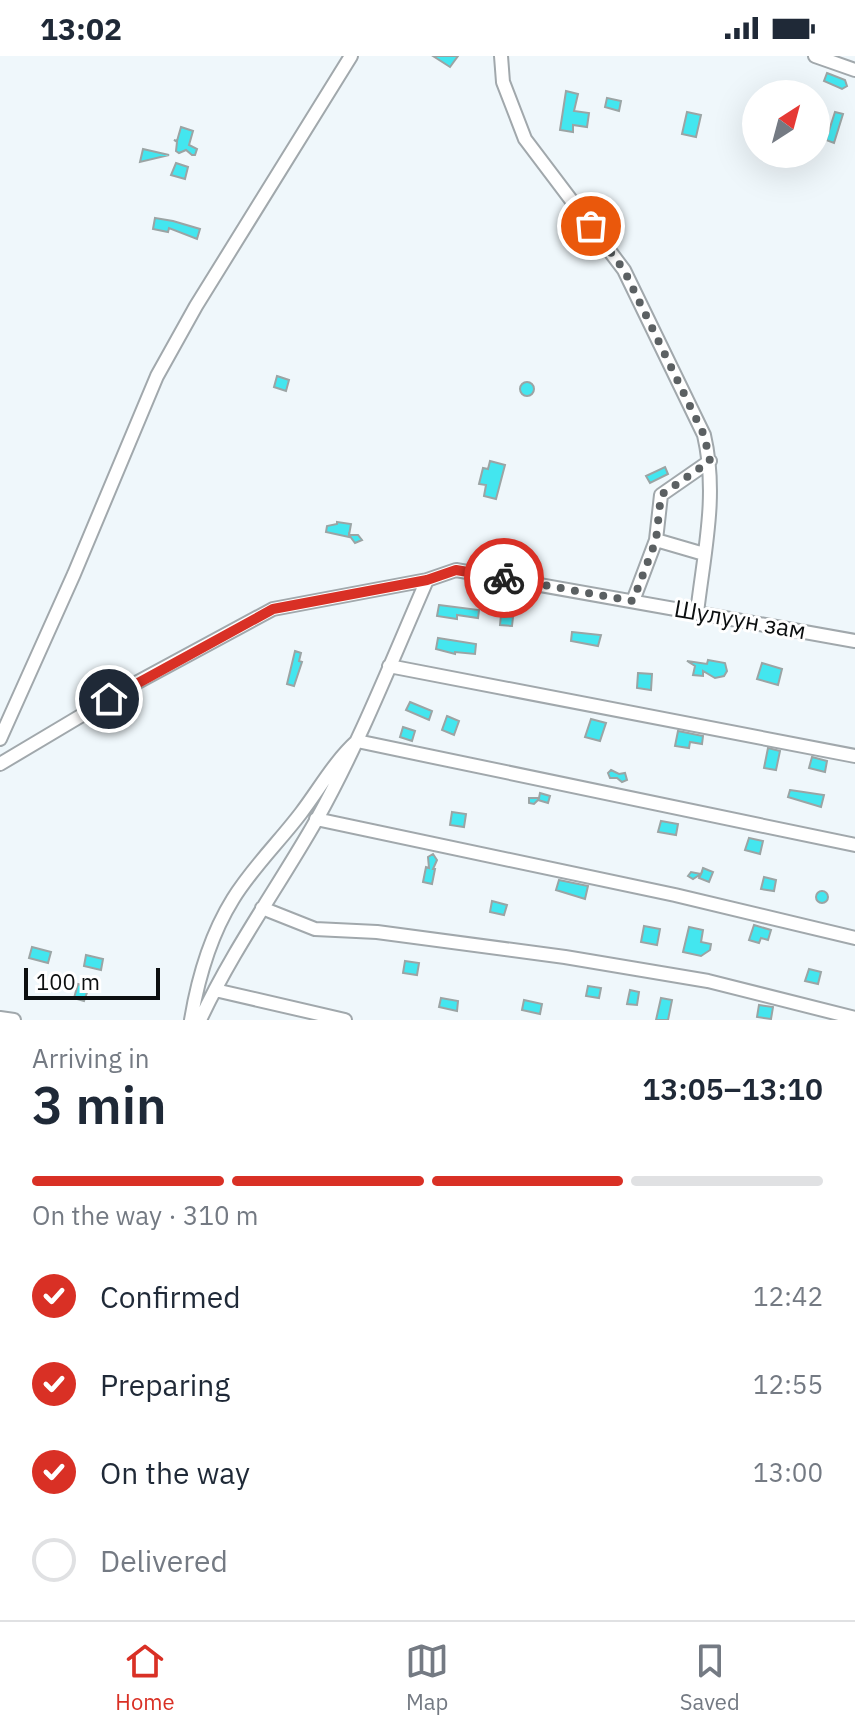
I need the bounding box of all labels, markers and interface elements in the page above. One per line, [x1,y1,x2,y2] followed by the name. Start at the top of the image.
[40,9,122,48] text: 13:02
[742,80,830,168] north arrow
[742,80,830,168] map controls
[557,192,625,260] pin
[569,204,613,248] icon: bag
[464,538,544,618] courier
[482,556,526,600] icon: bike
[672,592,809,646] street label: Шулуун зам
[75,665,143,733] pin
[87,677,131,721] icon: home
[24,964,160,1000] scale bar
[36,967,100,996] text: 100 m
[32,1041,149,1075] text: Arriving in
[642,1069,823,1108] text: 13:05–13:10
[32,1071,167,1138] text: 3 min
[32,1198,258,1232] text: On the way · 310 m
[32,1274,76,1318] icon: check
[100,1277,241,1316] text: Confirmed
[753,1279,823,1313] text: 12:42
[32,1362,76,1406] icon: check
[100,1365,230,1404] text: Preparing
[753,1367,823,1401] text: 12:55
[32,1450,76,1494] icon: check
[100,1453,250,1492] text: On the way
[753,1455,823,1489] text: 13:00
[100,1541,228,1580] text: Delivered
[115,1639,175,1716] tab: Home
[405,1639,449,1716] tab: Map
[680,1639,740,1716] tab: Saved

